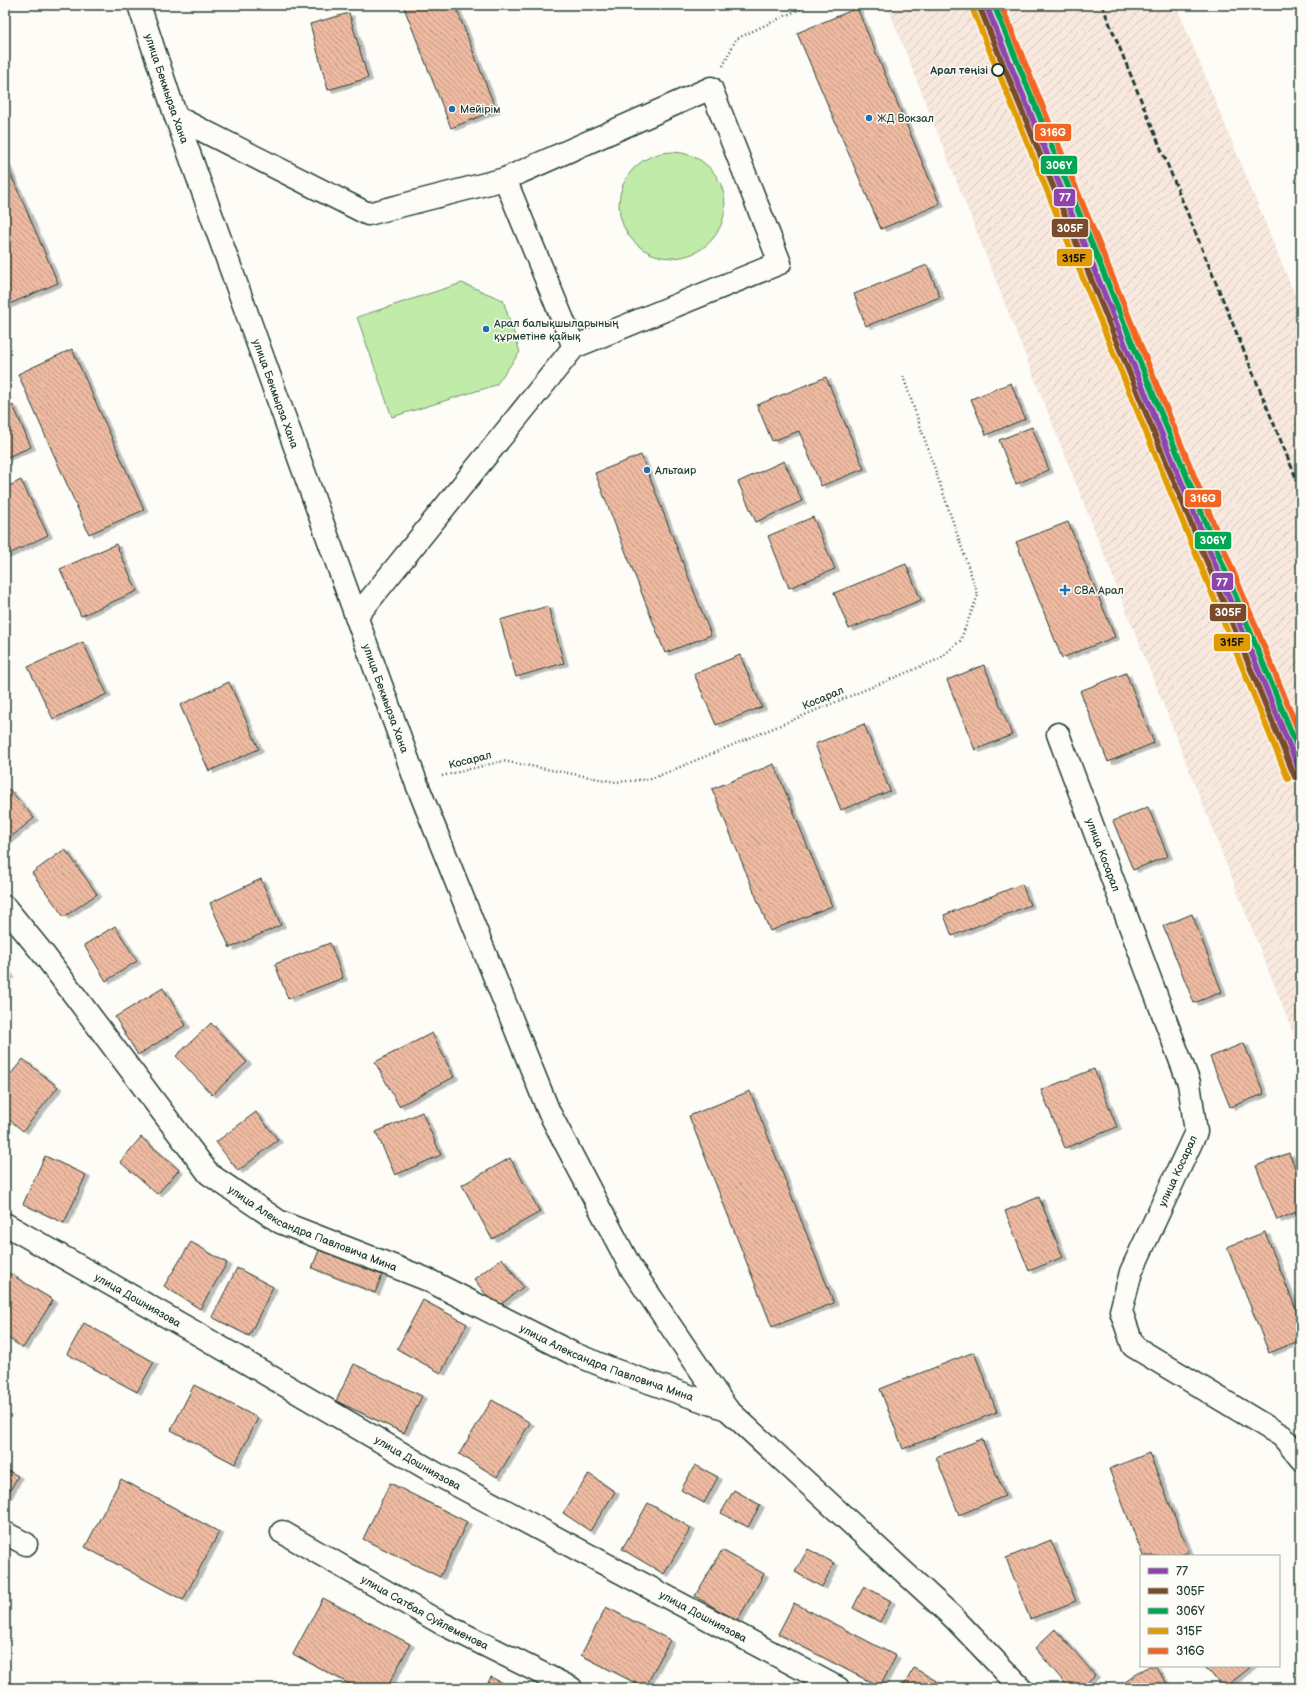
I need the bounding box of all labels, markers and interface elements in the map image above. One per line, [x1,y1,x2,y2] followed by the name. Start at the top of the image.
[142,32,192,146] street label: улица Бекмырза Хана
[991,63,1005,77] marker: Арал теңізі
[929,64,988,77] place label: Арал теңізі
[460,103,500,116] place label: Мейірім
[447,104,457,114] marker: Мейірім
[877,112,934,125] place label: ЖД Вокзал
[864,113,874,123] marker: ЖД Вокзал
[1034,123,1072,142] line badge: 316G
[1040,126,1066,139] text: 316G
[1040,155,1078,175] line badge: 306Y
[1046,159,1073,172] text: 306Y
[1053,188,1076,207] line badge: 77
[1059,191,1071,204] text: 77
[1051,218,1089,238] line badge: 305F
[1057,222,1083,235] text: 305F
[1056,248,1093,267] line badge: 315F
[1062,252,1086,265] text: 315F
[493,317,619,343] place label: Арал балықшыларының құрметіне қайық
[481,324,491,334] marker: Арал балықшыларының құрметіне қайық
[250,337,302,450] street label: улица Бекмырза Хана
[654,464,697,477] place label: Альтаир
[642,465,652,475] marker: Альтаир
[1184,489,1222,508] line badge: 316G
[1190,492,1216,505] text: 316G
[1194,531,1232,550] line badge: 306Y
[1200,534,1227,547] text: 306Y
[1211,572,1234,591] line badge: 77
[1216,576,1228,589] text: 77
[1059,584,1071,596] marker: СВА Арал
[1074,584,1124,597] place label: СВА Арал
[1209,603,1247,622] line badge: 305F
[1215,606,1241,619] text: 305F
[1213,633,1251,652] line badge: 315F
[1220,636,1244,649] text: 315F
[360,642,412,755] street label: улица Бекмырза Хана
[800,683,846,713] street label: Косарал
[447,748,493,772] street label: Косарал
[1084,816,1123,893] street label: улица Косарал
[1156,1133,1200,1209] street label: улица Косарал
[226,1182,400,1274] street label: улица Александра Павловича Мина
[92,1270,184,1330] street label: улица Дошниязова
[518,1321,696,1404] street label: улица Александра Павловича Мина
[373,1433,464,1493] street label: улица Дошниязова
[1140,1555,1280,1667] legend
[1176,1564,1188,1579] text: 77
[359,1572,491,1652] street label: улица Сатбая Суйлеменова
[1176,1584,1205,1599] text: 305F
[657,1588,750,1645] street label: улица Дошниязова
[1176,1604,1206,1619] text: 306Y
[1176,1624,1203,1639] text: 315F
[1176,1644,1204,1659] text: 316G

